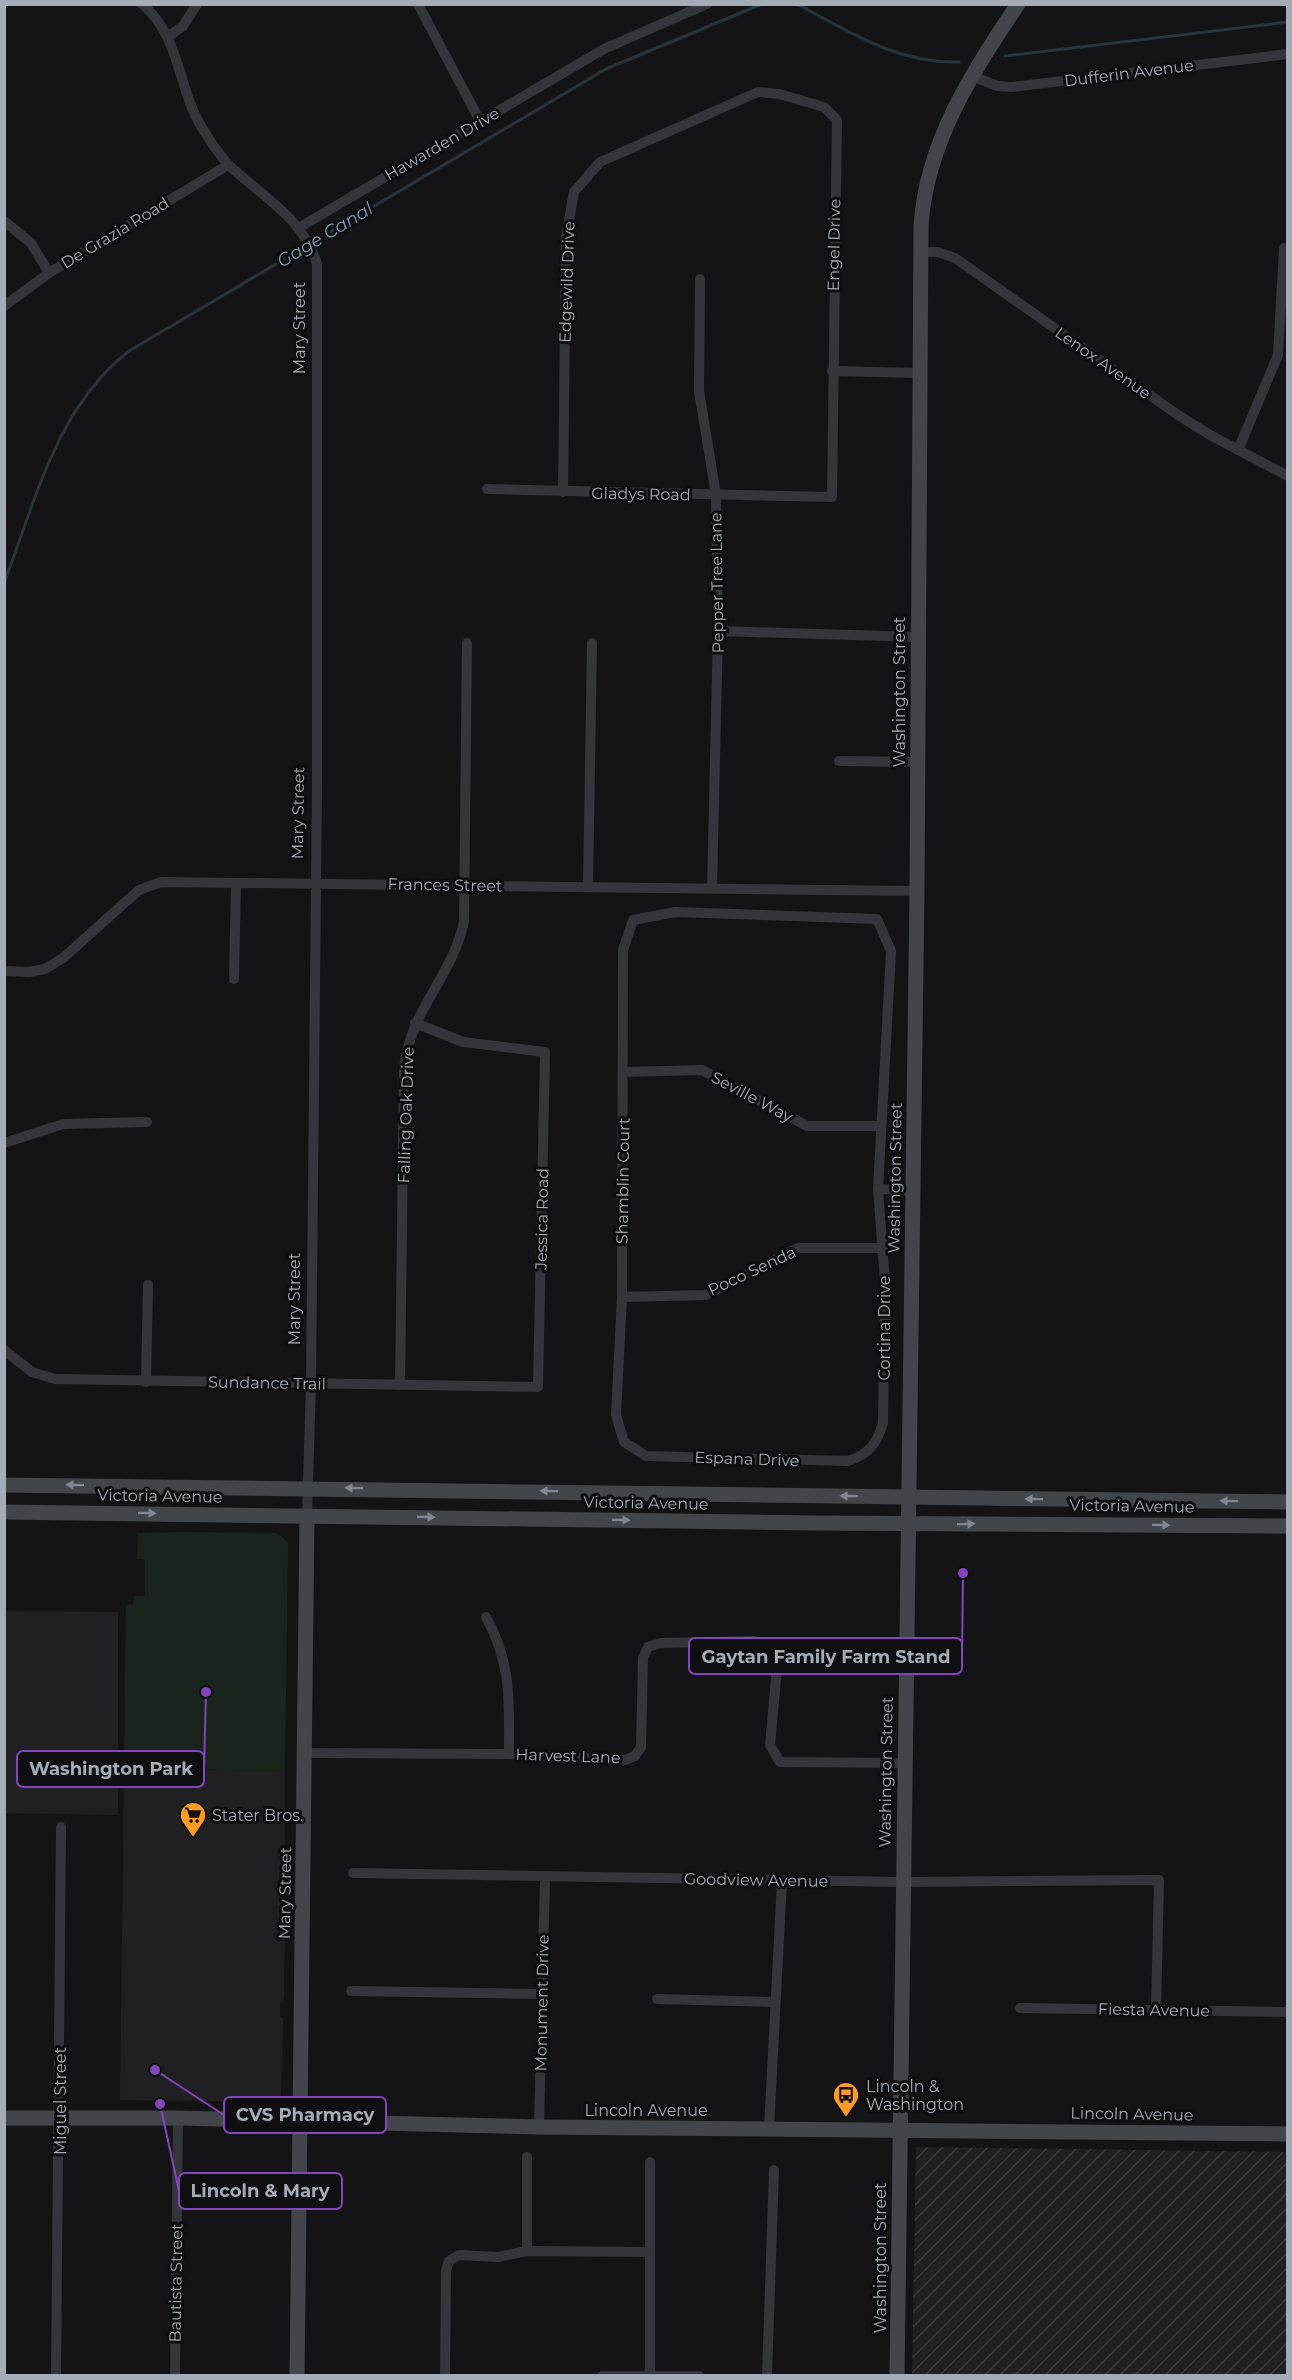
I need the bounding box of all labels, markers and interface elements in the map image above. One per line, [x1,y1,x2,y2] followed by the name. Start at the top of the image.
[1063,56,1195,90] street label: Dufferin Avenue
[381,103,503,185] street label: Hawarden Drive
[58,193,172,273] street label: De Grazia Road
[273,198,377,272] water label: Gage Canal
[824,199,844,291] street label: Engel Drive
[555,221,579,343] street label: Edgewild Drive
[290,281,309,374] street label: Mary Street
[1051,323,1155,403] street label: Lenox Avenue
[591,484,691,504] street label: Gladys Road
[706,512,728,654] street label: Pepper Tree Lane
[890,616,909,767] street label: Washington Street
[288,766,308,859] street label: Mary Street
[387,874,503,896] street label: Frances Street
[394,1046,418,1184] street label: Falling Oak Drive
[708,1068,796,1127] street label: Seville Way
[884,1102,906,1253] street label: Washington Street
[612,1117,634,1244] street label: Shamblin Court
[532,1168,552,1271] street label: Jessica Road
[705,1242,799,1300] street label: Poco Senda
[285,1252,304,1345] street label: Mary Street
[875,1276,894,1380] street label: Cortina Drive
[208,1372,326,1394] street label: Sundance Trail
[694,1448,800,1470] street label: Espana Drive
[66,1480,85,1490] one-way arrow
[345,1483,364,1493] one-way arrow
[97,1485,223,1507] street label: Victoria Avenue
[540,1486,559,1496] one-way arrow
[840,1491,859,1501] one-way arrow
[583,1492,709,1514] street label: Victoria Avenue
[1025,1494,1044,1503] one-way arrow
[1069,1495,1195,1517] street label: Victoria Avenue
[1220,1496,1239,1506] one-way arrow
[137,1509,156,1518] one-way arrow
[416,1512,435,1522] one-way arrow
[611,1515,630,1525] one-way arrow
[957,1519,976,1528] one-way arrow
[1152,1520,1171,1530] one-way arrow
[689,1638,962,1674] callout: Gaytan Family Farm Stand
[702,1646,950,1668] text: Gaytan Family Farm Stand
[875,1696,897,1847] street label: Washington Street
[515,1745,621,1767] street label: Harvest Lane
[17,1751,204,1787] callout: Washington Park
[29,1758,193,1780] text: Washington Park
[178,1800,208,1838] supermarket icon: Stater Bros.
[212,1806,303,1825] place label: Stater Bros.
[275,1846,295,1939] street label: Mary Street
[684,1869,828,1891] street label: Goodview Avenue
[531,1934,553,2072] street label: Monument Drive
[1098,2000,1210,2020] street label: Fiesta Avenue
[51,2047,70,2155] street label: Miguel Street
[866,2077,964,2114] place label: Lincoln & Washington
[831,2080,861,2118] bus stop icon: Lincoln & Washington
[224,2097,386,2133] callout: CVS Pharmacy
[584,2101,708,2120] street label: Lincoln Avenue
[1070,2103,1194,2125] street label: Lincoln Avenue
[236,2104,375,2126] text: CVS Pharmacy
[179,2173,342,2209] callout: Lincoln & Mary
[190,2180,330,2202] text: Lincoln & Mary
[871,2182,890,2333] street label: Washington Street
[165,2223,187,2343] street label: Bautista Street

